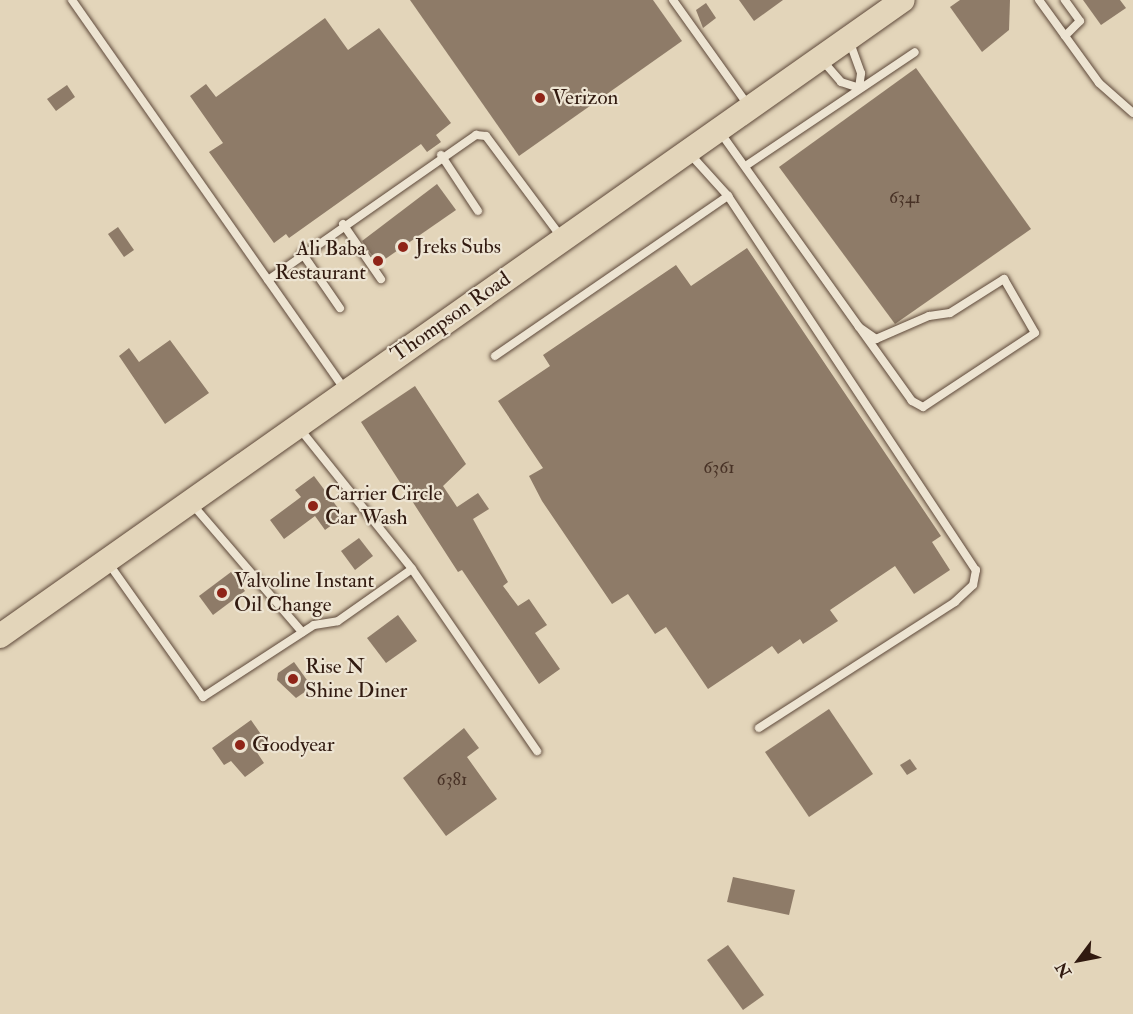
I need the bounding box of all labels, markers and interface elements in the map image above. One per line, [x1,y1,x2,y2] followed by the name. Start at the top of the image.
[552,85,618,111] place label: Verizon
[533,91,547,105] marker: Verizon
[889,187,921,209] house number: 6341
[415,234,501,260] place label: Jreks Subs
[275,236,366,286] place label: Ali Baba Restaurant
[396,240,410,254] marker: Jreks Subs
[371,254,385,268] marker: Ali Baba Restaurant
[386,267,516,367] street label: Thompson Road
[703,457,735,479] house number: 6361
[325,481,442,531] place label: Carrier Circle Car Wash
[306,499,320,513] marker: Carrier Circle Car Wash
[234,568,374,618] place label: Valvoline Instant Oil Change
[215,586,229,600] marker: Valvoline Instant Oil Change
[305,654,407,704] place label: Rise N Shine Diner
[286,672,300,686] marker: Rise N Shine Diner
[252,732,335,758] place label: Goodyear
[233,738,247,752] marker: Goodyear
[437,769,467,791] house number: 6381
[1049,930,1109,990] north arrow
[1051,958,1076,981] text: N

